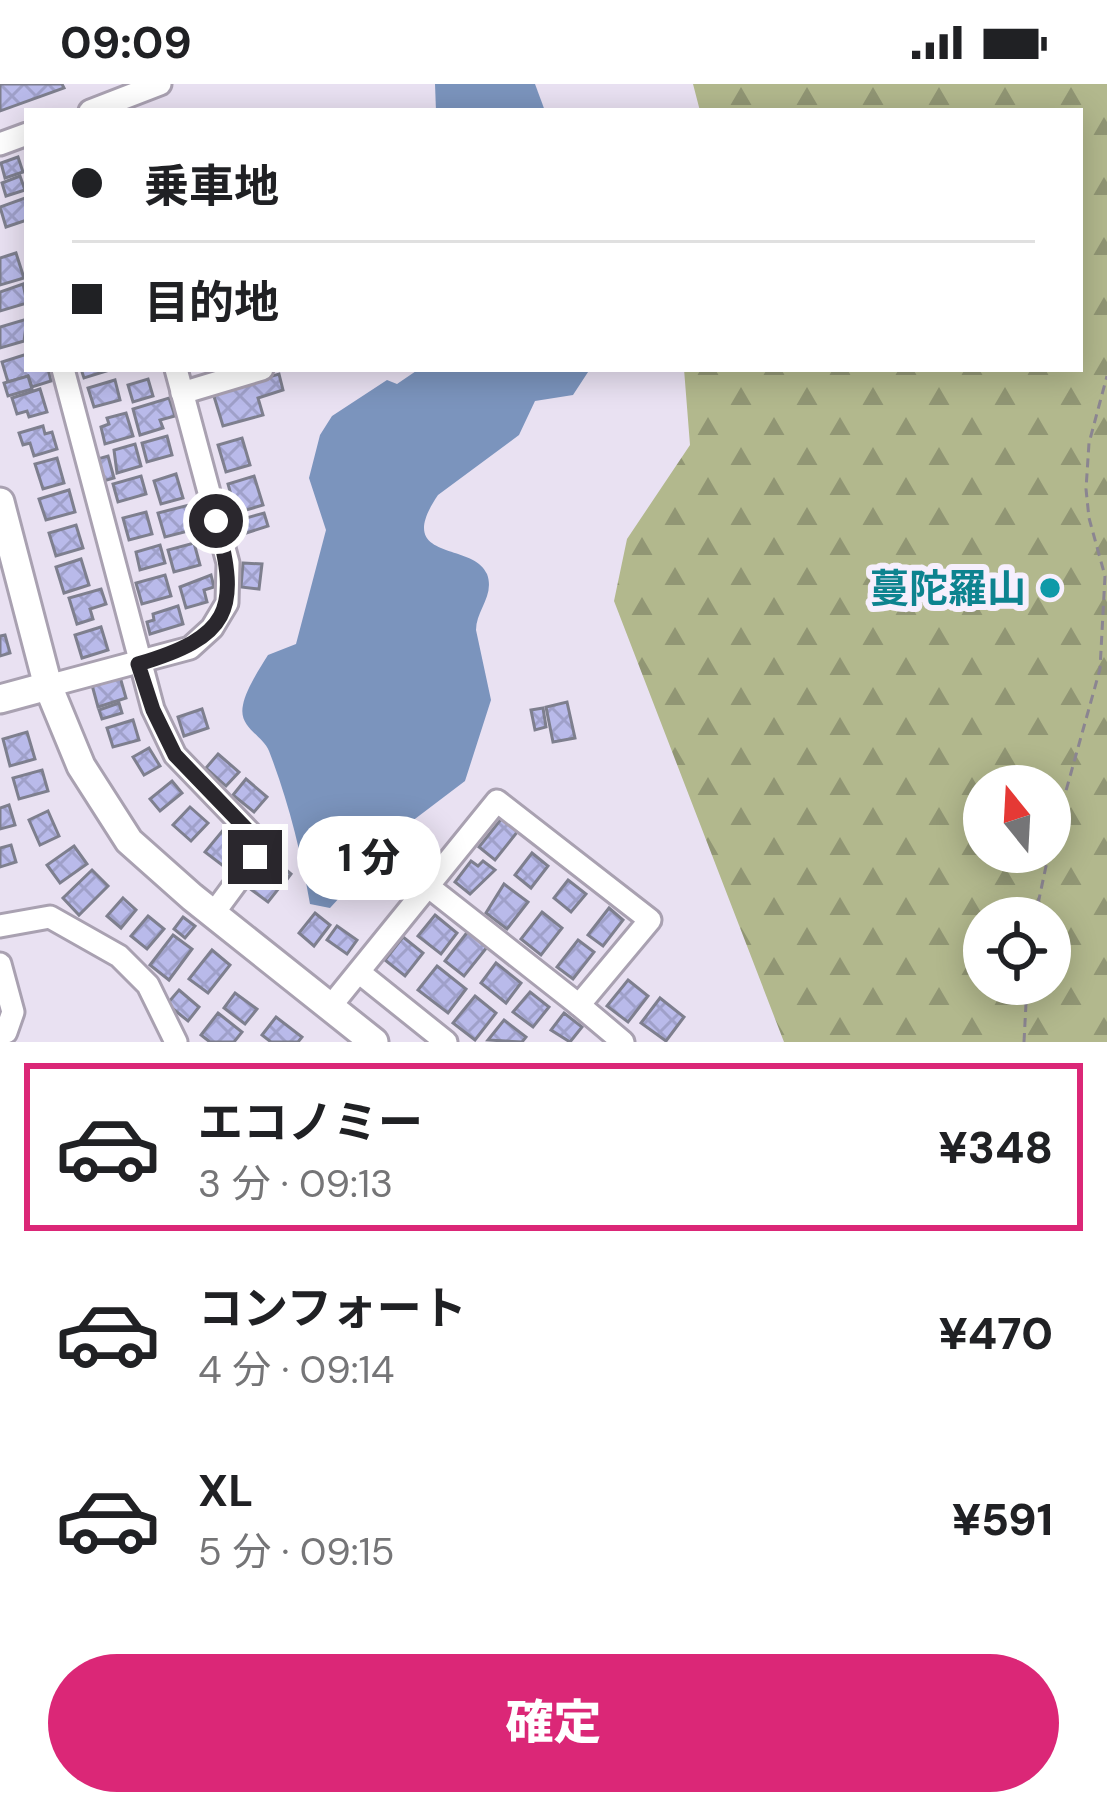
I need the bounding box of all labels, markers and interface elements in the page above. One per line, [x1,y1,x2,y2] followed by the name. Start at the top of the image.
[60,13,192,72] text: 09:09
[144,157,279,216] text: 乗車地
[144,273,279,332] text: 目的地
[189,494,243,548] route start
[870,563,1026,614] place label: 蔓陀羅山
[1037,575,1063,601] marker: 蔓陀羅山
[963,765,1071,873] north arrow
[963,765,1071,1005] map controls
[297,815,441,899] callout: 1 分
[228,830,282,884] route end
[338,832,400,883] text: 1 分
[963,897,1071,1005] button: locate
[54,1093,162,1201] icon: car
[198,1093,423,1152] text: エコノミー
[938,1118,1053,1177] text: ¥348
[198,1158,393,1209] text: 3 分 · 09:13
[54,1279,162,1387] icon: car
[198,1279,467,1338] text: コンフォート
[938,1304,1053,1363] text: ¥470
[198,1344,394,1395] text: 4 分 · 09:14
[198,1461,253,1520] text: XL
[54,1465,162,1573] icon: car
[952,1490,1053,1549] text: ¥591
[198,1526,395,1577] text: 5 分 · 09:15
[48,1654,1059,1792] button: 確定

